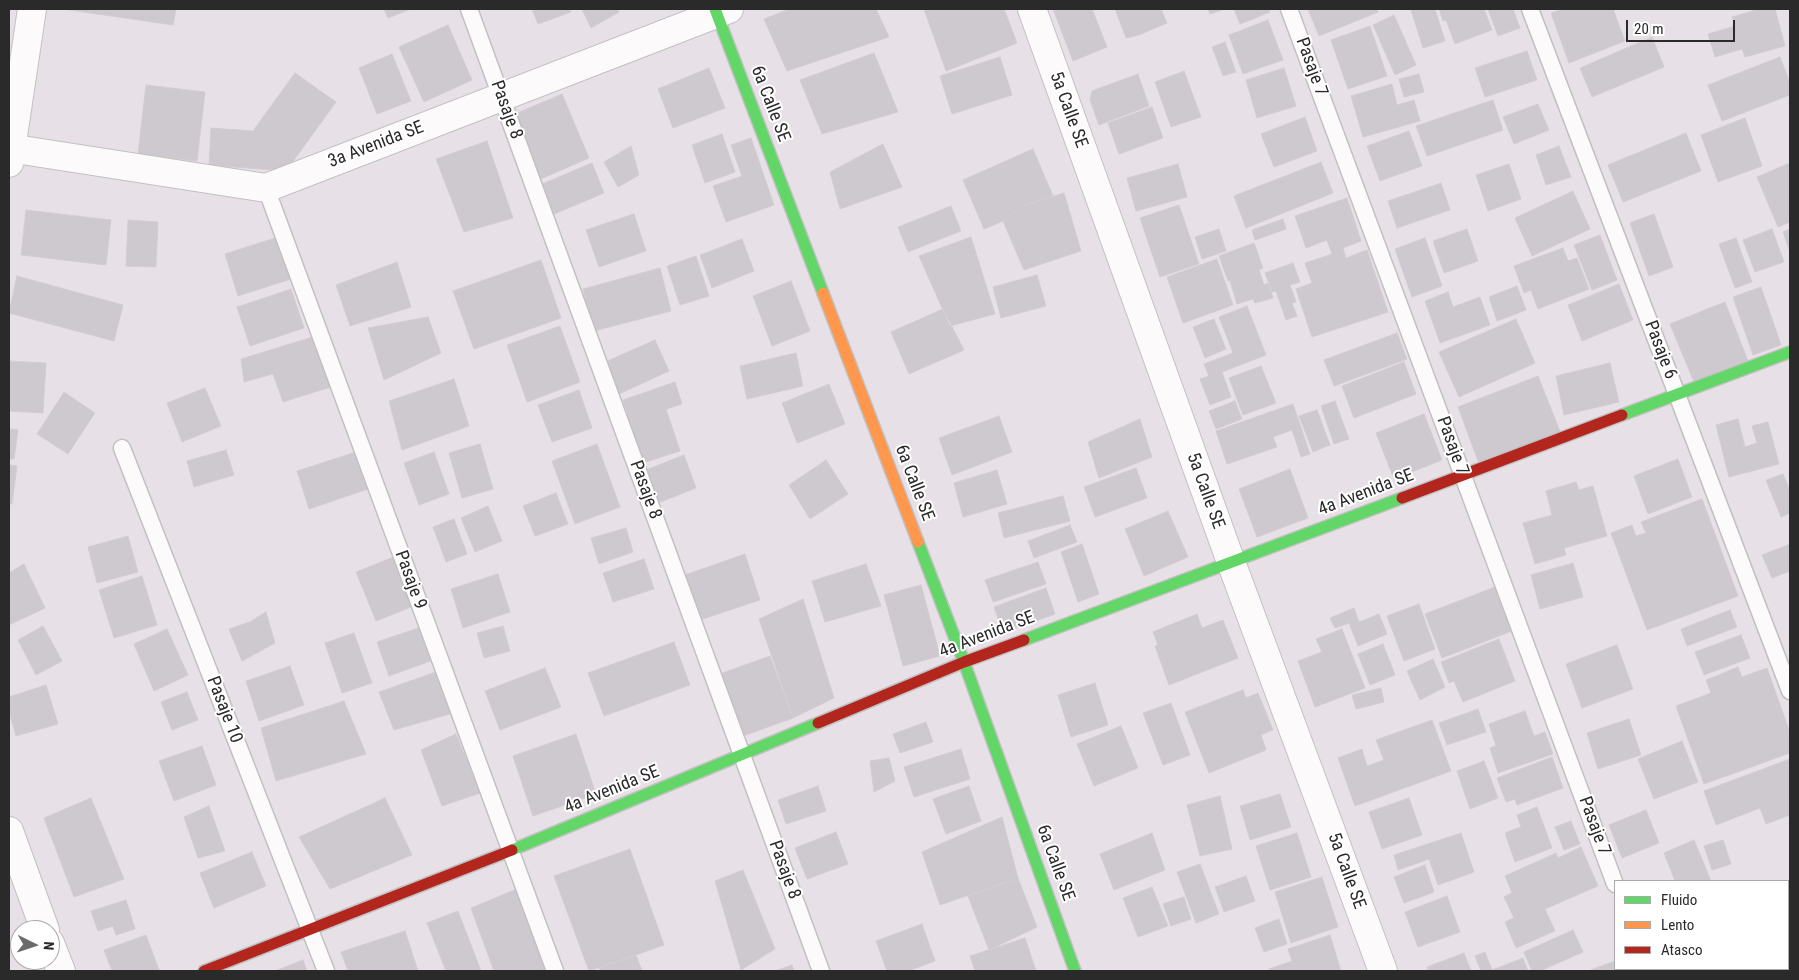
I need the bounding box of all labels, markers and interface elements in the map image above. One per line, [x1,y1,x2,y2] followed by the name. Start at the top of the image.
[1629,10,1738,42] scale bar
[1634,20,1664,38] text: 20 m
[1290,35,1332,99] street label: Pasaje 7
[746,63,794,145] street label: 6a Calle SE
[1044,69,1092,151] street label: 5a Calle SE
[485,78,527,142] street label: Pasaje 8
[325,117,427,173] street label: 3a Avenida SE
[1639,318,1681,382] street label: Pasaje 6
[1431,414,1473,478] street label: Pasaje 7
[890,442,938,524] street label: 6a Calle SE
[1181,450,1229,532] street label: 5a Calle SE
[624,458,666,522] street label: Pasaje 8
[1315,465,1417,521] street label: 4a Avenida SE
[389,548,431,612] street label: Pasaje 9
[936,607,1038,663] street label: 4a Avenida SE
[201,674,247,746] street label: Pasaje 10
[561,761,663,819] street label: 4a Avenida SE
[1573,794,1615,858] street label: Pasaje 7
[1031,822,1079,904] street label: 6a Calle SE
[1322,830,1370,912] street label: 5a Calle SE
[763,838,805,902] street label: Pasaje 8
[1614,880,1789,970] legend
[1661,891,1697,909] text: Fluido
[1661,916,1694,934] text: Lento
[10,920,60,970] north arrow
[41,941,57,951] text: N
[1661,941,1702,959] text: Atasco

